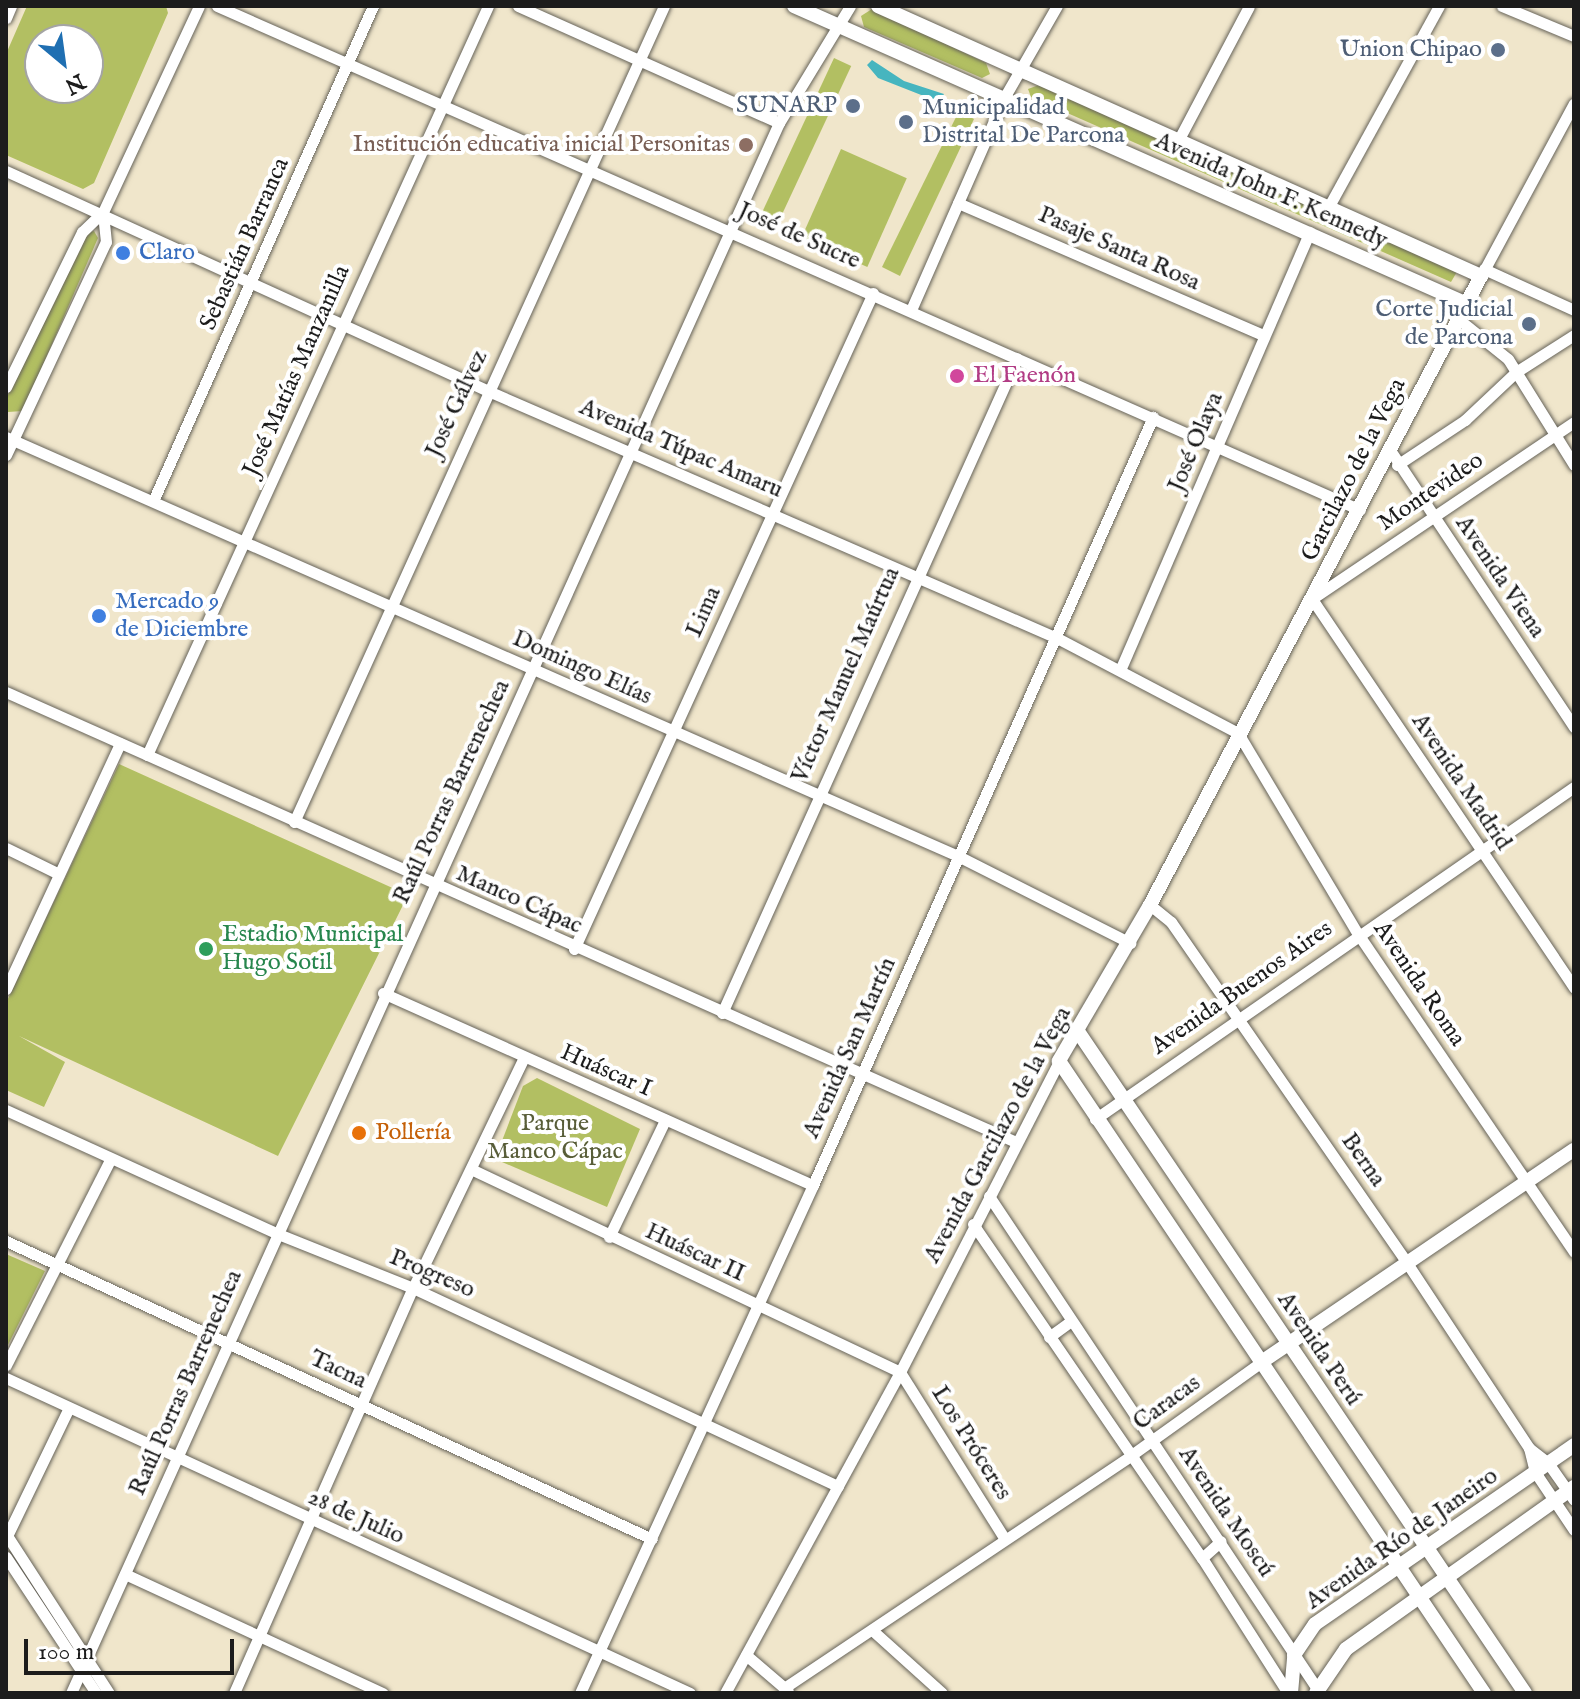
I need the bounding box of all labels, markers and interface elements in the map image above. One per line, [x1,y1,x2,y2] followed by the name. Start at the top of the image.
[24,24,104,104] north arrow
[1340,36,1482,64] place label: Union Chipao
[1489,41,1507,59] marker: Union Chipao
[60,66,90,100] text: N
[736,92,837,120] place label: SUNARP
[922,94,1125,150] place label: Municipalidad Distrital De Parcona
[844,97,862,115] marker: SUNARP
[897,113,915,131] marker: Municipalidad Distrital De Parcona
[1150,127,1392,255] street label: Avenida John F. Kennedy
[353,131,730,159] place label: Institución educativa inicial Personitas
[737,136,755,154] marker: Institución educativa inicial Personitas
[194,153,296,335] street label: Sebastián Barranca
[733,196,865,276] street label: José de Sucre
[1034,200,1204,298] street label: Pasaje Santa Rosa
[139,239,195,267] place label: Claro
[114,244,132,262] marker: Claro
[237,261,357,481] street label: José Matías Manzanilla
[1375,296,1513,352] place label: Corte Judicial de Parcona
[1520,315,1538,333] marker: Corte Judicial de Parcona
[420,346,494,462] street label: José Gálvez
[973,362,1076,390] place label: El Faenón
[948,367,966,385] marker: El Faenón
[1295,374,1413,566] street label: Garcilazo de la Vega
[1162,388,1230,496] street label: José Olaya
[575,393,787,505] street label: Avenida Túpac Amaru
[1373,446,1489,538] street label: Montevideo
[1449,511,1551,643] street label: Avenida Viena
[785,563,907,787] street label: Víctor Manuel Maúrtua
[680,582,728,642] street label: Lima
[115,588,248,644] place label: Mercado 9 de Diciembre
[90,607,108,625] marker: Mercado 9 de Diciembre
[508,624,656,712] street label: Domingo Elías
[387,675,517,909] street label: Raúl Porras Barrenechea
[1405,708,1517,856] street label: Avenida Madrid
[451,859,587,941] street label: Manco Cápac
[1146,915,1338,1061] street label: Avenida Buenos Aires
[1367,916,1471,1052] street label: Avenida Roma
[222,921,403,977] place label: Estadio Municipal Hugo Sotil
[197,940,215,958] marker: Estadio Municipal Hugo Sotil
[797,953,903,1143] street label: Avenida San Martín
[918,1002,1078,1268] street label: Avenida Garcilazo de la Vega
[556,1038,656,1104] street label: Huáscar I
[487,1110,623,1166] park label: Parque Manco Cápac
[375,1119,451,1147] place label: Pollería
[350,1124,368,1142] marker: Pollería
[1334,1128,1392,1192] street label: Berna
[640,1217,750,1289] street label: Huáscar II
[385,1243,479,1305] street label: Progreso
[123,1266,249,1500] street label: Raúl Porras Barrenechea
[1271,1287,1367,1411] street label: Avenida Perú
[305,1344,371,1396] street label: Tacna
[1128,1369,1206,1437] street label: Caracas
[925,1381,1017,1505] street label: Los Próceres
[1172,1441,1280,1583] street label: Avenida Moscú
[1300,1462,1504,1616] street label: Avenida Río de Janeiro
[303,1483,409,1551] street label: 28 de Julio
[28,1623,238,1673] scale bar
[38,1637,94,1668] text: 100 m

